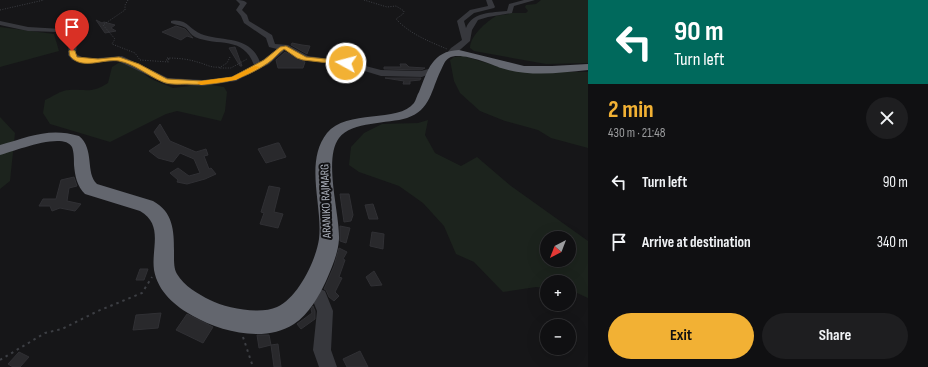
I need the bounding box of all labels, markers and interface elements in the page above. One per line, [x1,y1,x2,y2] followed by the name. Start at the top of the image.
[55,10,89,51] pin
[674,15,724,48] text: 90 m
[61,16,83,38] icon: arrive
[608,16,660,68] icon: left
[325,42,367,84] position arrow
[674,49,725,70] text: Turn left
[608,95,654,124] text: 2 min
[866,97,908,139] button: close
[608,125,665,141] text: 430 m · 21:48
[317,164,335,239] street label: ARANIKO RAJMARG
[608,171,630,193] icon: left
[642,173,687,192] text: Turn left
[883,173,908,192] text: 90 m
[540,231,576,267] north arrow
[540,231,576,355] map controls
[608,231,630,253] icon: arrive
[642,233,751,252] text: Arrive at destination
[877,233,908,252] text: 340 m
[540,275,576,311] button: +
[608,313,754,359] button: Exit
[762,313,908,359] button: Share
[540,319,576,355] button: −

